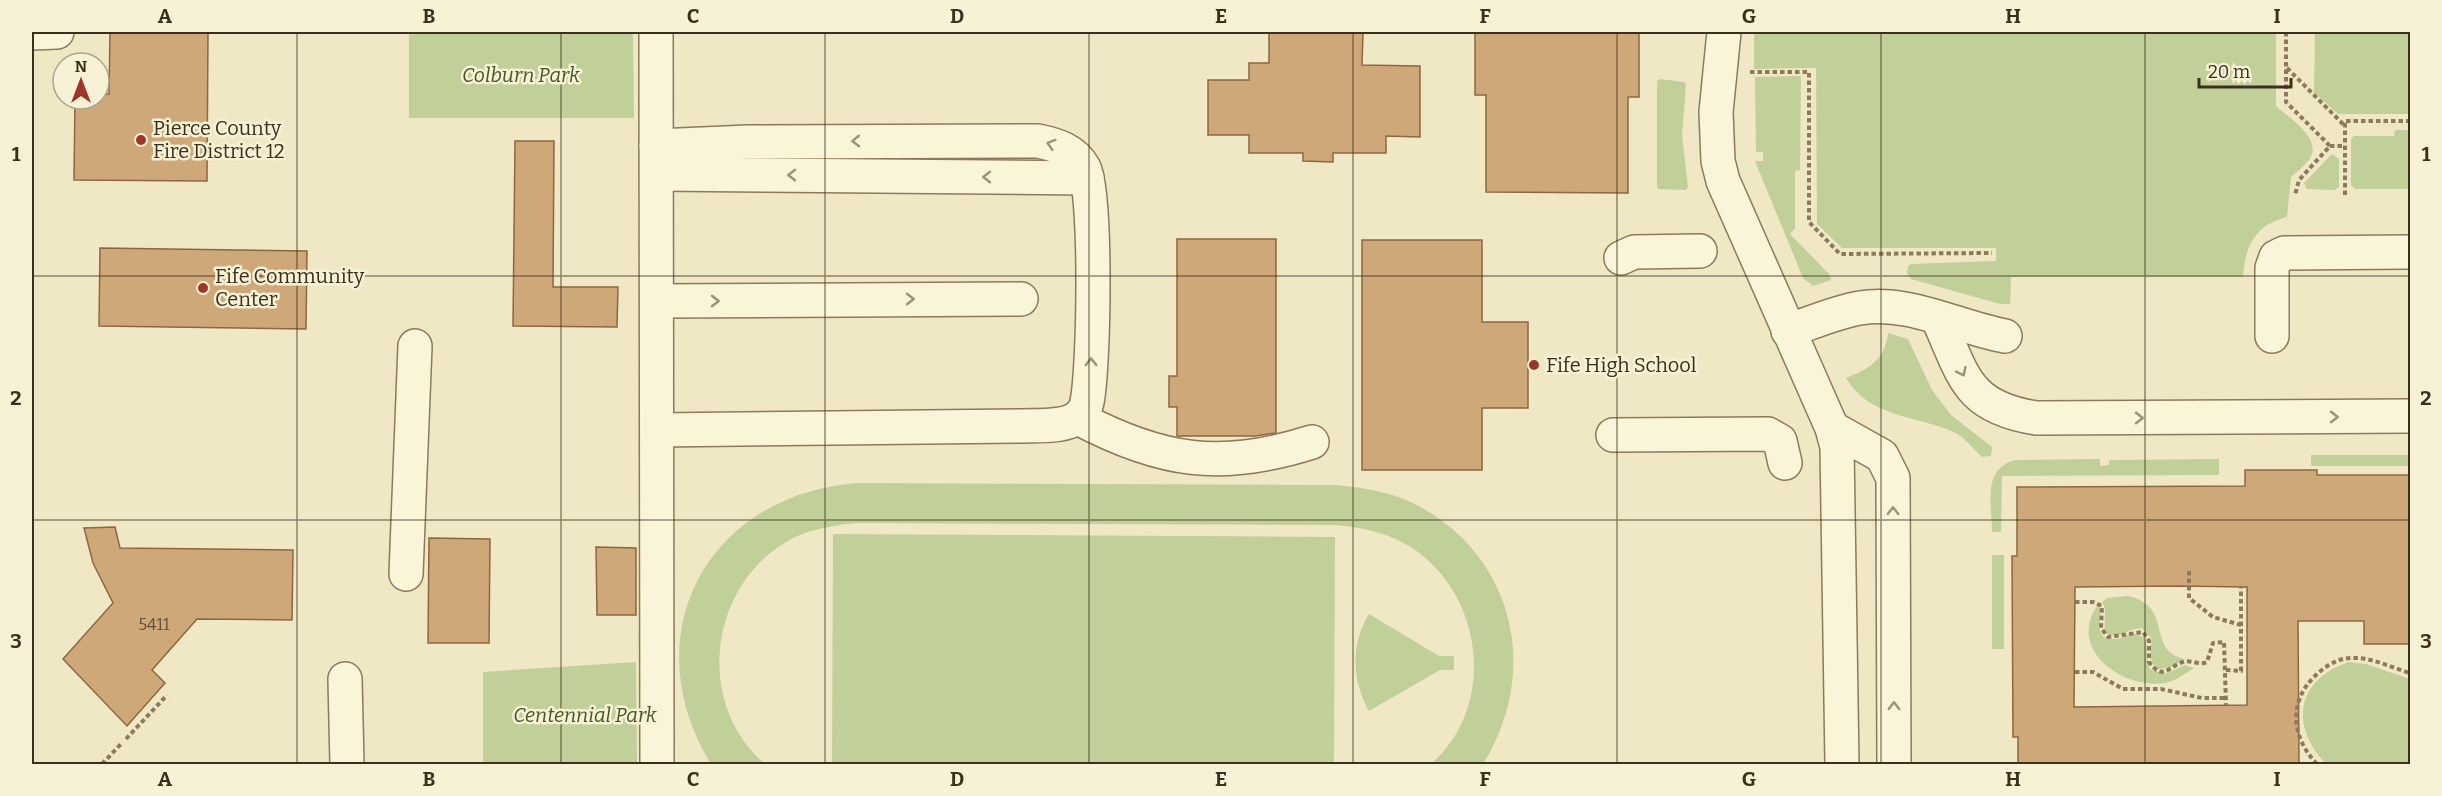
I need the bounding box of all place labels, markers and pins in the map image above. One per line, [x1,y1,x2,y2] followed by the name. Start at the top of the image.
[153,116,285,163] place label: Pierce County Fire District 12
[134,133,148,147] marker: Pierce County Fire District 12
[215,264,365,311] place label: Fife Community Center
[196,281,210,295] marker: Fife Community Center
[1546,353,1697,377] place label: Fife High School
[1527,358,1541,372] marker: Fife High School

